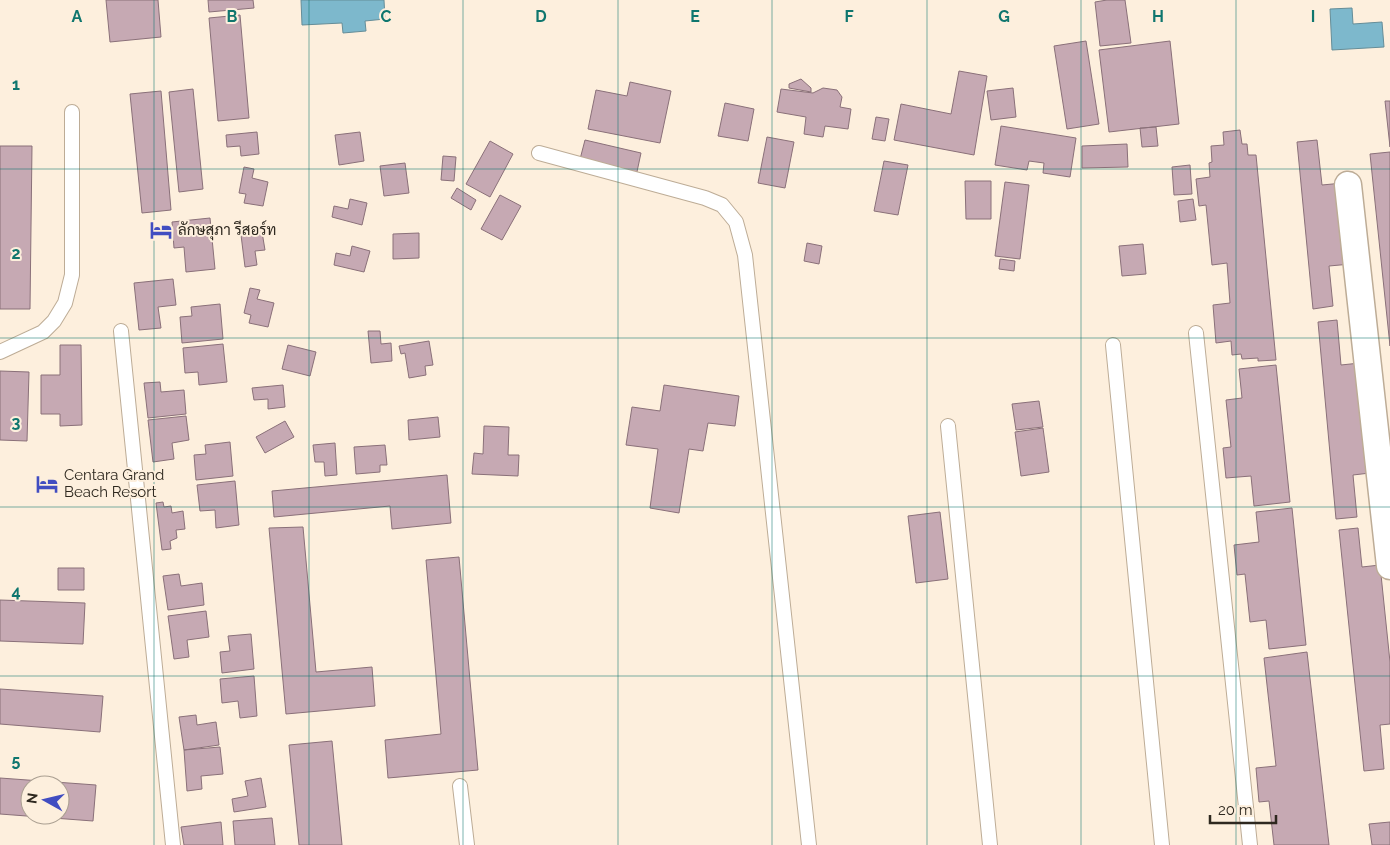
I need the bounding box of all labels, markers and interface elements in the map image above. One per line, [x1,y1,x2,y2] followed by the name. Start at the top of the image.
[72,7,83,26] text: A
[227,7,238,26] text: B
[381,7,392,26] text: C
[535,7,547,26] text: D
[690,7,700,26] text: E
[844,7,854,26] text: F
[998,7,1010,26] text: G
[1152,7,1164,26] text: H
[1311,7,1315,26] text: I
[12,75,20,94] text: 1
[148,217,174,243] hotel icon: ลักษสุภา รีสอร์ท
[178,220,276,241] place label: ลักษสุภา รีสอร์ท
[11,244,21,263] text: 2
[12,413,21,432] text: 3
[64,466,164,501] place label: Centara Grand Beach Resort
[34,471,60,497] hotel icon: Centara Grand Beach Resort
[11,582,21,601] text: 4
[12,751,21,770] text: 5
[20,775,70,825] north arrow
[23,792,41,805] text: N
[1210,792,1276,824] scale bar
[1218,801,1253,819] text: 20 m

